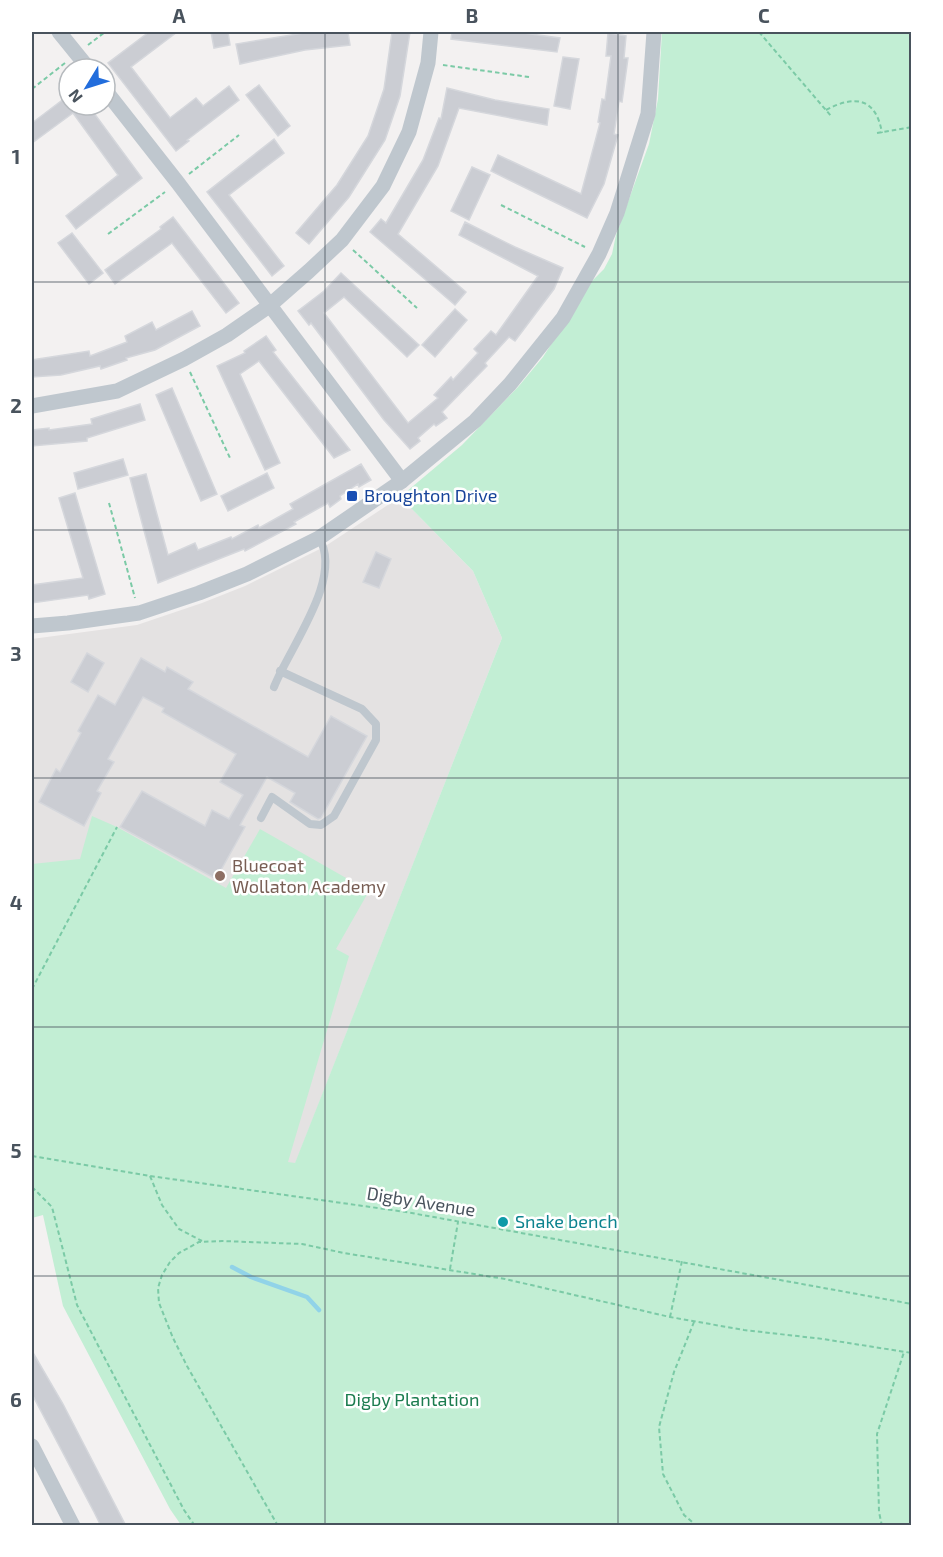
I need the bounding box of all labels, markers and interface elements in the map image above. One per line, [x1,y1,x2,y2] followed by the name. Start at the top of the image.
[172,3,186,27] text: A
[466,3,478,27] text: B
[758,3,770,27] text: C
[57,57,117,117] north arrow
[64,86,86,107] text: N
[12,144,20,168] text: 1
[10,393,22,417] text: 2
[364,484,497,506] place label: Broughton Drive
[345,489,359,503] marker: Broughton Drive
[10,641,22,665] text: 3
[232,854,386,897] place label: Bluecoat Wollaton Academy
[213,869,227,883] marker: Bluecoat Wollaton Academy
[10,890,23,914] text: 4
[10,1138,22,1162] text: 5
[365,1182,477,1220] street label: Digby Avenue
[515,1210,618,1232] place label: Snake bench
[496,1215,510,1229] marker: Snake bench
[10,1387,22,1411] text: 6
[345,1388,479,1410] park label: Digby Plantation

